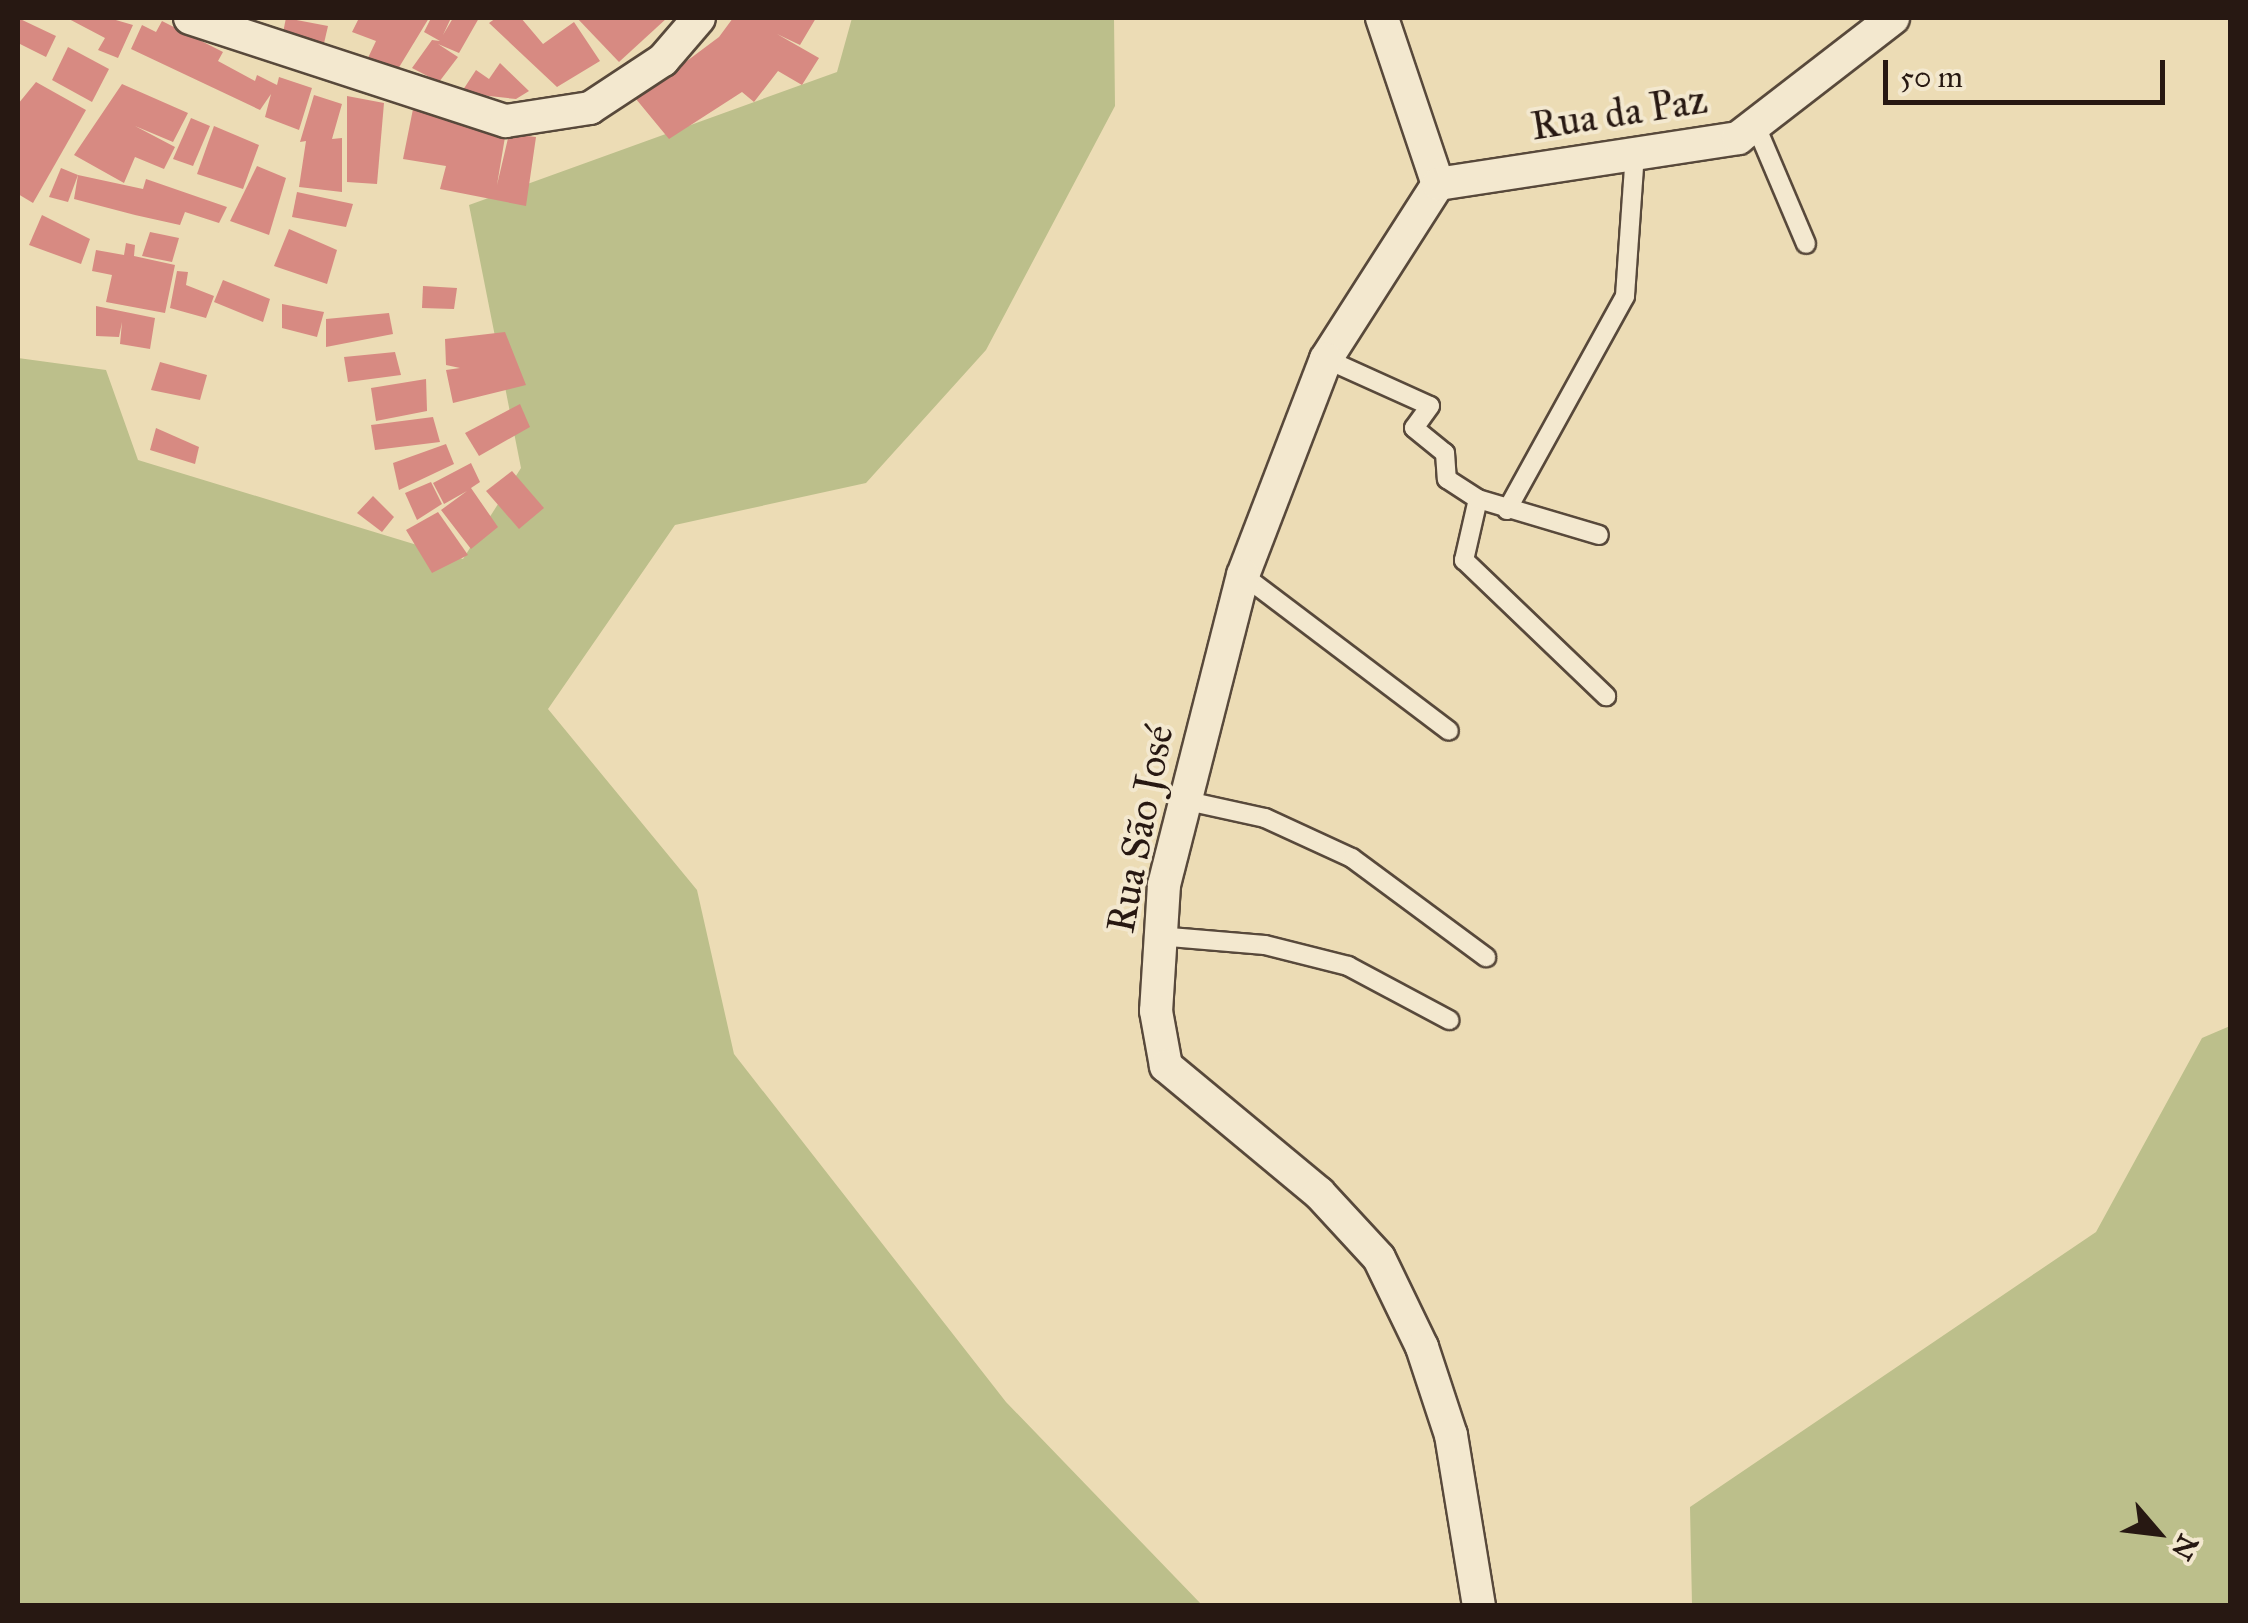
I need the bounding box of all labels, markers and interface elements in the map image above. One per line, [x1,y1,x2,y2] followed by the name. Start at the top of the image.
[1888,40,2170,102] scale bar
[1900,59,1963,95] text: 50 m
[1527,75,1711,151] street label: Rua da Paz
[1096,721,1184,937] street label: Rua São José
[2108,1483,2208,1583] north arrow
[2164,1529,2206,1566] text: N

